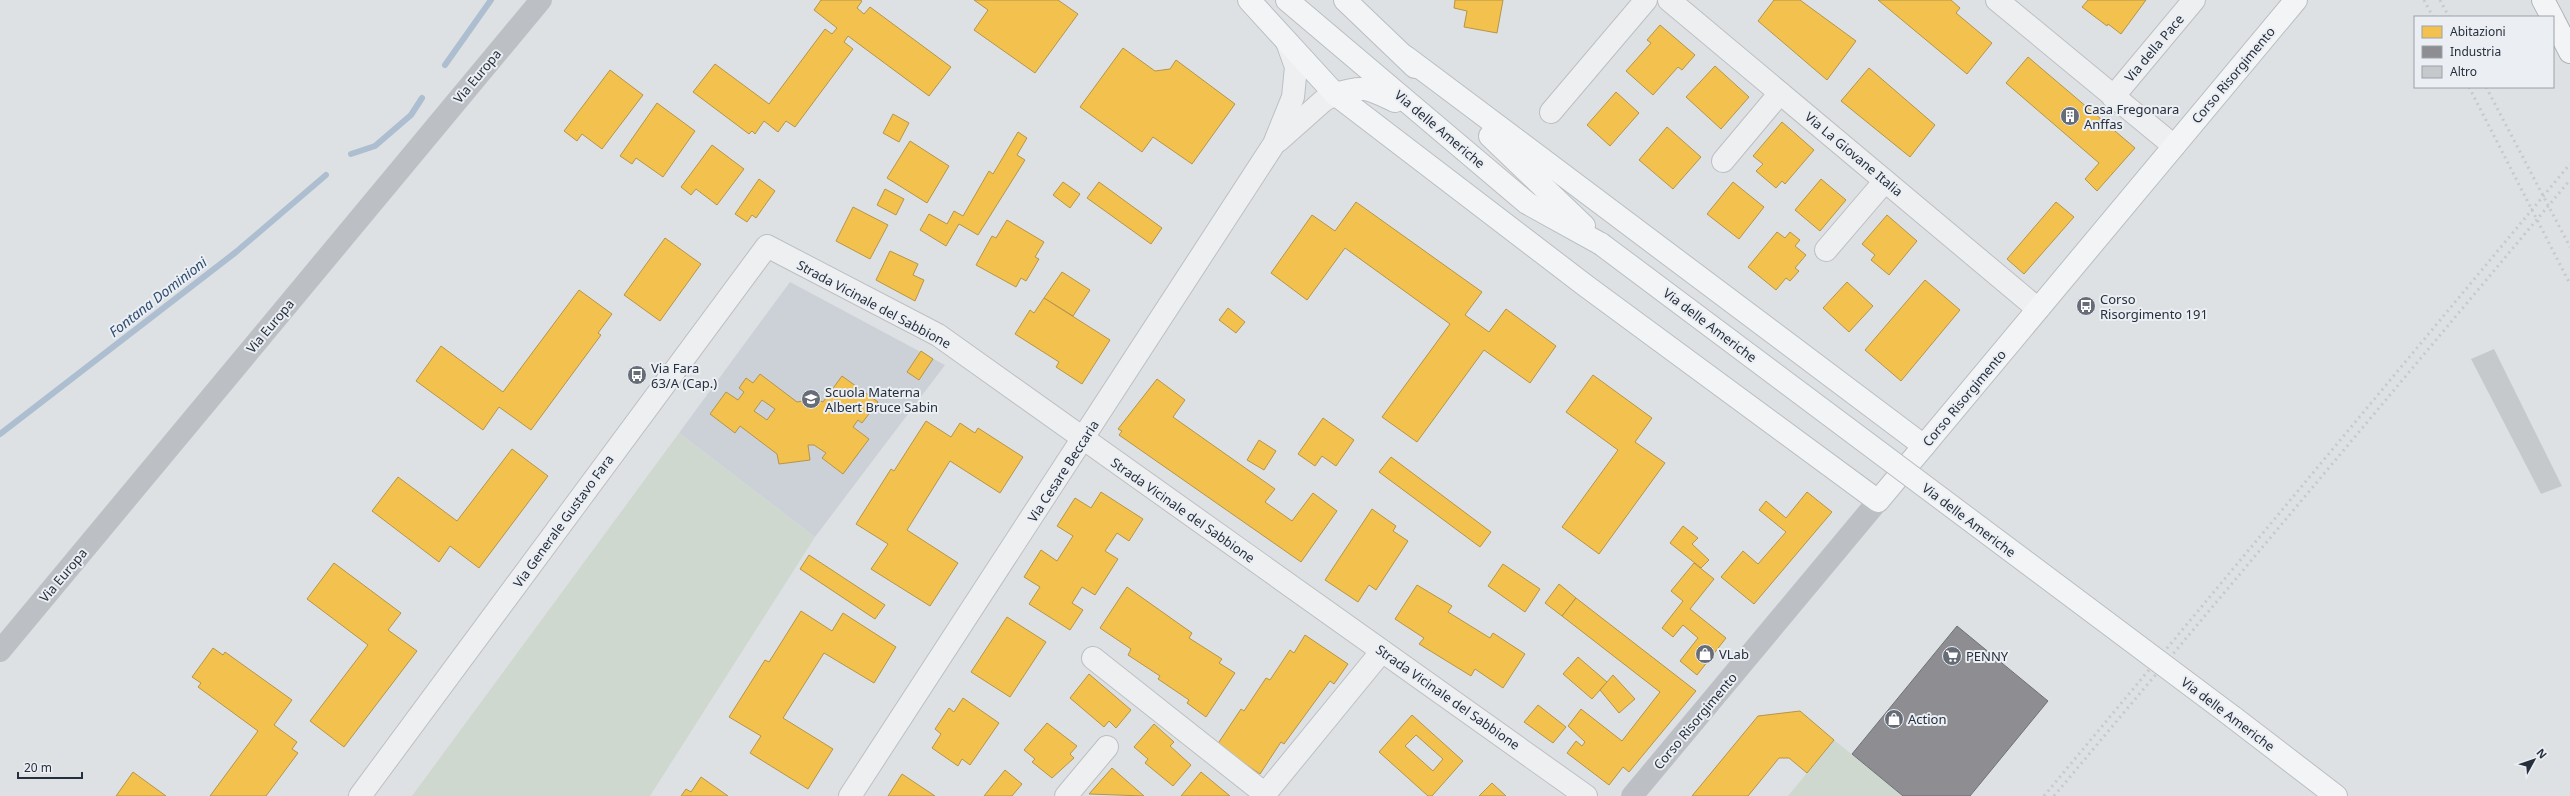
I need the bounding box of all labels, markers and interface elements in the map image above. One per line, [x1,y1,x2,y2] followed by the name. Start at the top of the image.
[2120,10,2188,86] street label: Via della Pace
[2414,16,2554,88] legend
[2187,23,2279,127] street label: Corso Risorgimento
[2450,23,2506,40] text: Abitazioni
[2450,43,2501,60] text: Industria
[449,45,505,107] street label: Via Europa
[2450,63,2477,80] text: Altro
[1391,86,1489,172] street label: Via delle Americhe
[2084,100,2179,133] place label: Casa Fregonara Anffas
[2059,105,2081,127] building icon: Casa Fregonara Anffas
[1801,108,1907,200] street label: Via La Giovane Italia
[105,252,211,341] water label: Fontana Dominioni
[794,256,954,352] street label: Strada Vicinale del Sabbione
[1660,284,1760,366] street label: Via delle Americhe
[2100,290,2208,323] place label: Corso Risorgimento 191
[242,295,298,357] street label: Via Europa
[2075,295,2097,317] bus stop icon: Corso Risorgimento 191
[1918,346,2010,450] street label: Corso Risorgimento
[651,359,717,392] place label: Via Fara 63/A (Cap.)
[626,364,648,386] bus stop icon: Via Fara 63/A (Cap.)
[825,383,938,416] place label: Scuola Materna Albert Bruce Sabin
[800,388,822,410] school or university icon: Scuola Materna Albert Bruce Sabin
[1023,416,1103,526] street label: Via Cesare Beccaria
[509,451,617,591] street label: Via Generale Gustavo Fara
[1107,453,1259,567] street label: Strada Vicinale del Sabbione
[1919,479,2019,561] street label: Via delle Americhe
[35,544,91,606] street label: Via Europa
[1372,640,1524,754] street label: Strada Vicinale del Sabbione
[1694,643,1716,665] shop icon: VLab
[1719,645,1749,663] place label: VLab
[1941,645,1963,667] supermarket icon: PENNY
[1966,647,2009,665] place label: PENNY
[1649,669,1741,773] street label: Corso Risorgimento
[2178,673,2278,755] street label: Via delle Americhe
[1883,708,1905,730] shop icon: Action
[1908,710,1947,728] place label: Action
[2514,740,2554,780] north arrow
[2533,745,2551,762] text: N
[18,754,82,780] scale bar
[24,759,52,776] text: 20 m

